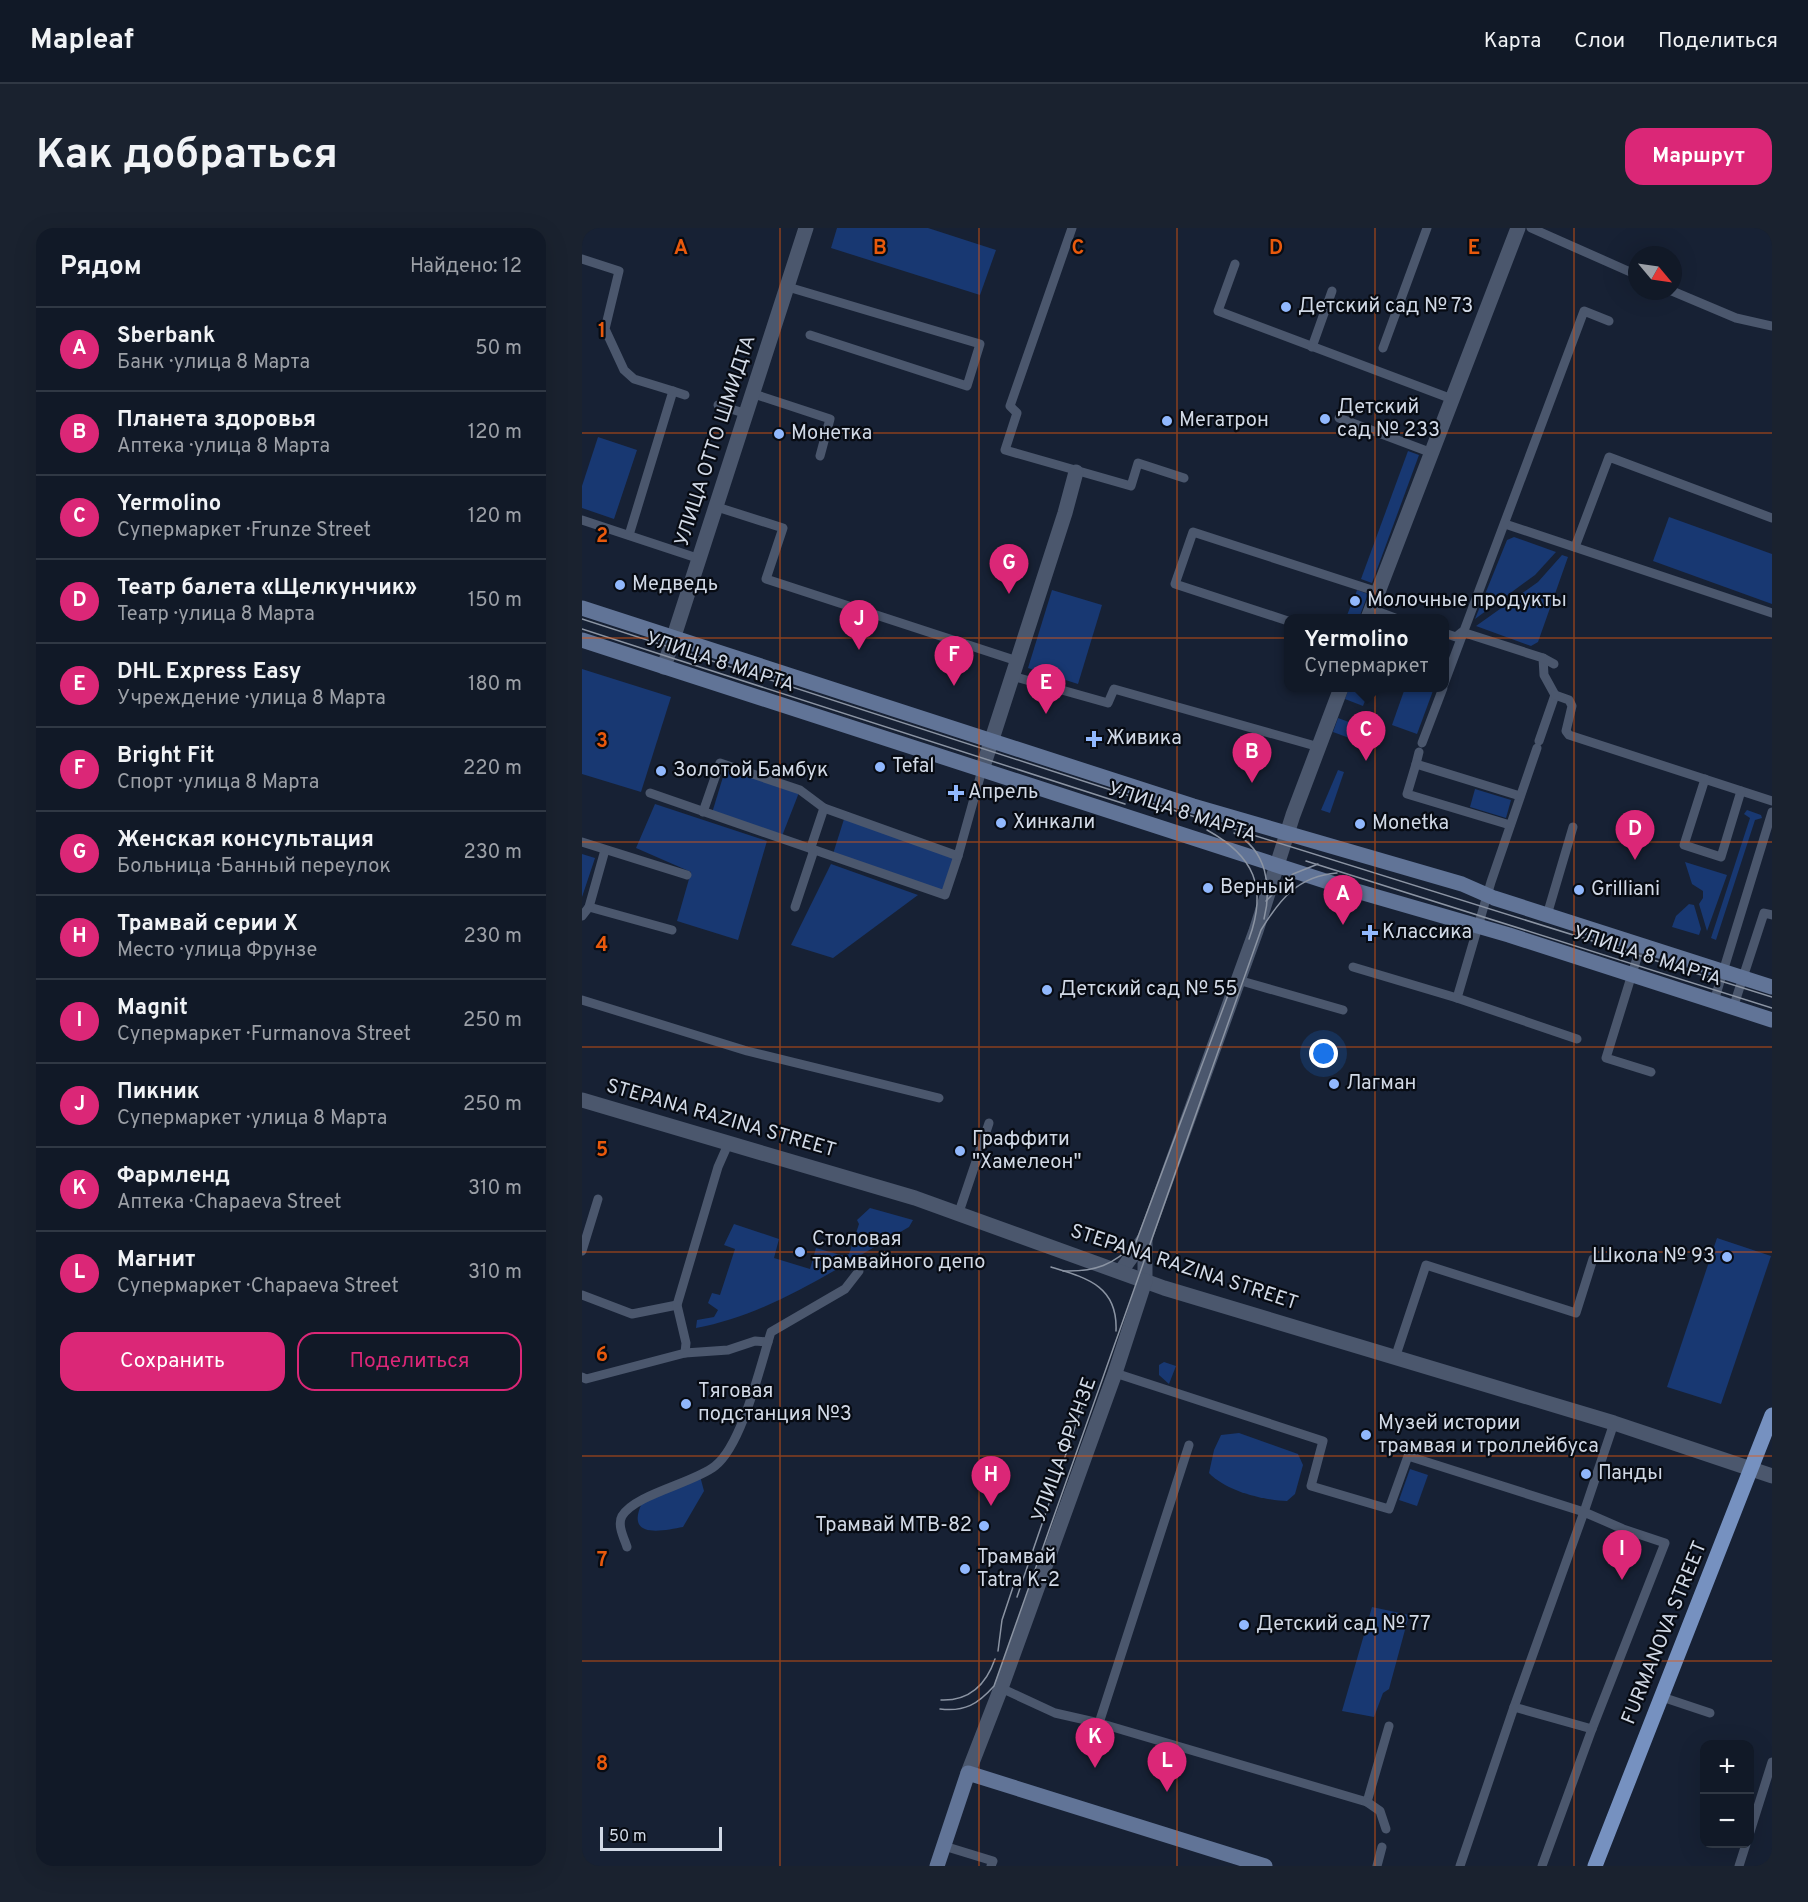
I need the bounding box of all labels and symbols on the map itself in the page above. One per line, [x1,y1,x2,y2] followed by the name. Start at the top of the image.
[674,236,688,262] text: A
[873,236,887,262] text: B
[1072,236,1084,262] text: C
[1269,236,1283,262] text: D
[1468,236,1480,262] text: E
[1628,246,1682,300] north arrow
[1298,294,1473,320] place label: Детский сад № 73
[1279,300,1293,314] marker: Детский сад № 73
[598,319,606,345] text: 1
[670,332,762,550] street label: УЛИЦА ОТТО ШМИДТА
[1337,395,1440,444] place label: Детский сад № 233
[1179,408,1269,434] place label: Мегатрон
[1318,412,1332,426] marker: Детский сад № 233
[1160,414,1174,428] marker: Мегатрон
[791,421,872,447] place label: Монетка
[772,427,786,441] marker: Монетка
[596,524,608,550] text: 2
[990,544,1028,594] pin: G
[632,572,718,598] place label: Медведь
[613,578,627,592] marker: Медведь
[1367,588,1567,614] place label: Молочные продукты
[1348,594,1362,608] marker: Молочные продукты
[840,600,878,650] pin: J
[642,627,798,699] street label: УЛИЦА 8 МАРТА
[934,636,974,686] pin: F
[1026,664,1066,714] pin: E
[1346,712,1386,761] pin: C
[1106,726,1182,752] place label: Живика
[596,729,608,755] text: 3
[1087,732,1101,746] marker: Живика
[1232,734,1272,783] pin: B
[892,754,935,780] place label: Tefal
[673,758,828,784] place label: Золотой Бамбук
[873,760,887,774] marker: Tefal
[654,764,668,778] marker: Золотой Бамбук
[1104,777,1260,849] street label: УЛИЦА 8 МАРТА
[968,780,1038,806] place label: Апрель
[949,786,963,800] marker: Апрель
[1013,810,1095,836] place label: Хинкали
[1616,810,1654,860] pin: D
[1372,811,1449,837] place label: Monetka
[994,816,1008,830] marker: Хинкали
[1353,817,1367,831] marker: Monetka
[1220,875,1295,901] place label: Верный
[1324,876,1362,925] pin: A
[1591,877,1660,903] place label: Grilliani
[1201,881,1215,895] marker: Верный
[1572,883,1586,897] marker: Grilliani
[1382,920,1472,946] place label: Классика
[1569,921,1725,993] street label: УЛИЦА 8 МАРТА
[1363,926,1377,940] marker: Классика
[596,933,608,959] text: 4
[1059,977,1238,1003] place label: Детский сад № 55
[1040,983,1054,997] marker: Детский сад № 55
[1309,1039,1338,1068] your location
[1346,1071,1416,1097] place label: Лагман
[603,1074,839,1164] street label: STEPANA RAZINA STREET
[1327,1077,1341,1091] marker: Лагман
[972,1127,1081,1176] place label: Граффити "Хамелеон"
[596,1138,608,1164] text: 5
[953,1144,967,1158] marker: Граффити "Хамелеон"
[1067,1219,1301,1317] street label: STEPANA RAZINA STREET
[812,1227,985,1276] place label: Столовая трамвайного депо
[1592,1244,1715,1270] place label: Школа № 93
[793,1245,807,1259] marker: Столовая трамвайного депо
[1720,1250,1734,1264] marker: Школа № 93
[596,1343,608,1369] text: 6
[1027,1374,1103,1526] street label: УЛИЦА ФРУНЗЕ
[698,1379,852,1428] place label: Тяговая подстанция №3
[679,1397,693,1411] marker: Тяговая подстанция №3
[1378,1411,1599,1460] place label: Музей истории трамвая и троллейбуса
[1359,1428,1373,1442] marker: Музей истории трамвая и троллейбуса
[972,1456,1010,1506] pin: H
[1598,1461,1663,1487] place label: Панды
[1579,1467,1593,1481] marker: Панды
[815,1513,972,1539] place label: Трамвай МТВ-82
[977,1519,991,1533] marker: Трамвай МТВ-82
[1602,1530,1642,1580] pin: I
[1616,1537,1714,1729] street label: FURMANOVA STREET
[977,1545,1060,1594] place label: Трамвай Tatra K-2
[597,1548,607,1574] text: 7
[958,1562,972,1576] marker: Трамвай Tatra K-2
[1256,1612,1431,1638] place label: Детский сад № 77
[1237,1618,1251,1632] marker: Детский сад № 77
[1076,1718,1114,1768] pin: K
[1148,1742,1186,1792] pin: L
[596,1752,608,1778] text: 8
[600,1824,722,1852] scale bar

